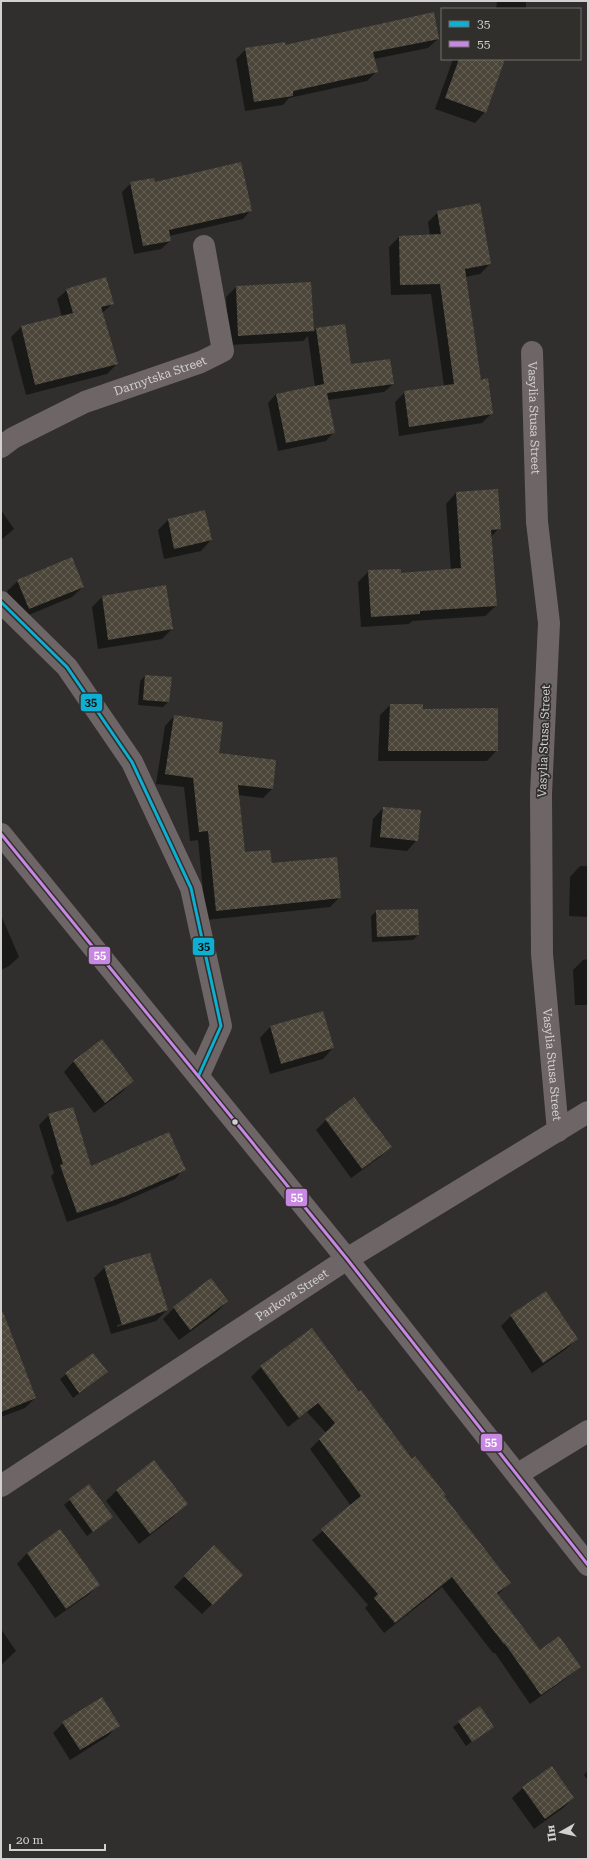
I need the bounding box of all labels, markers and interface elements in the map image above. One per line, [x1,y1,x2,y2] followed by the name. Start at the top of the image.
[441,8,581,60] legend
[477,17,491,31] text: 35
[477,37,491,51] text: 55
[112,353,209,399] street label: Darnytska Street
[525,361,543,475] street label: Vasylia Stusa Street
[535,684,553,798] street label: Vasylia Stusa Street
[80,693,103,712] line badge: 35
[85,696,97,709] text: 35
[192,937,215,956] line badge: 35
[198,940,210,953] text: 35
[88,946,111,965] line badge: 55
[94,949,106,962] text: 55
[540,1008,564,1122] street label: Vasylia Stusa Street
[230,1117,240,1127] unlabelled marker
[285,1188,308,1207] line badge: 55
[291,1191,303,1204] text: 55
[253,1266,331,1324] street label: Parkova Street
[480,1433,503,1452] line badge: 55
[485,1436,497,1449] text: 55
[541,1812,581,1852] north arrow
[544,1824,559,1842] text: Пн
[10,1826,105,1852] scale bar
[16,1833,43,1847] text: 20 m

